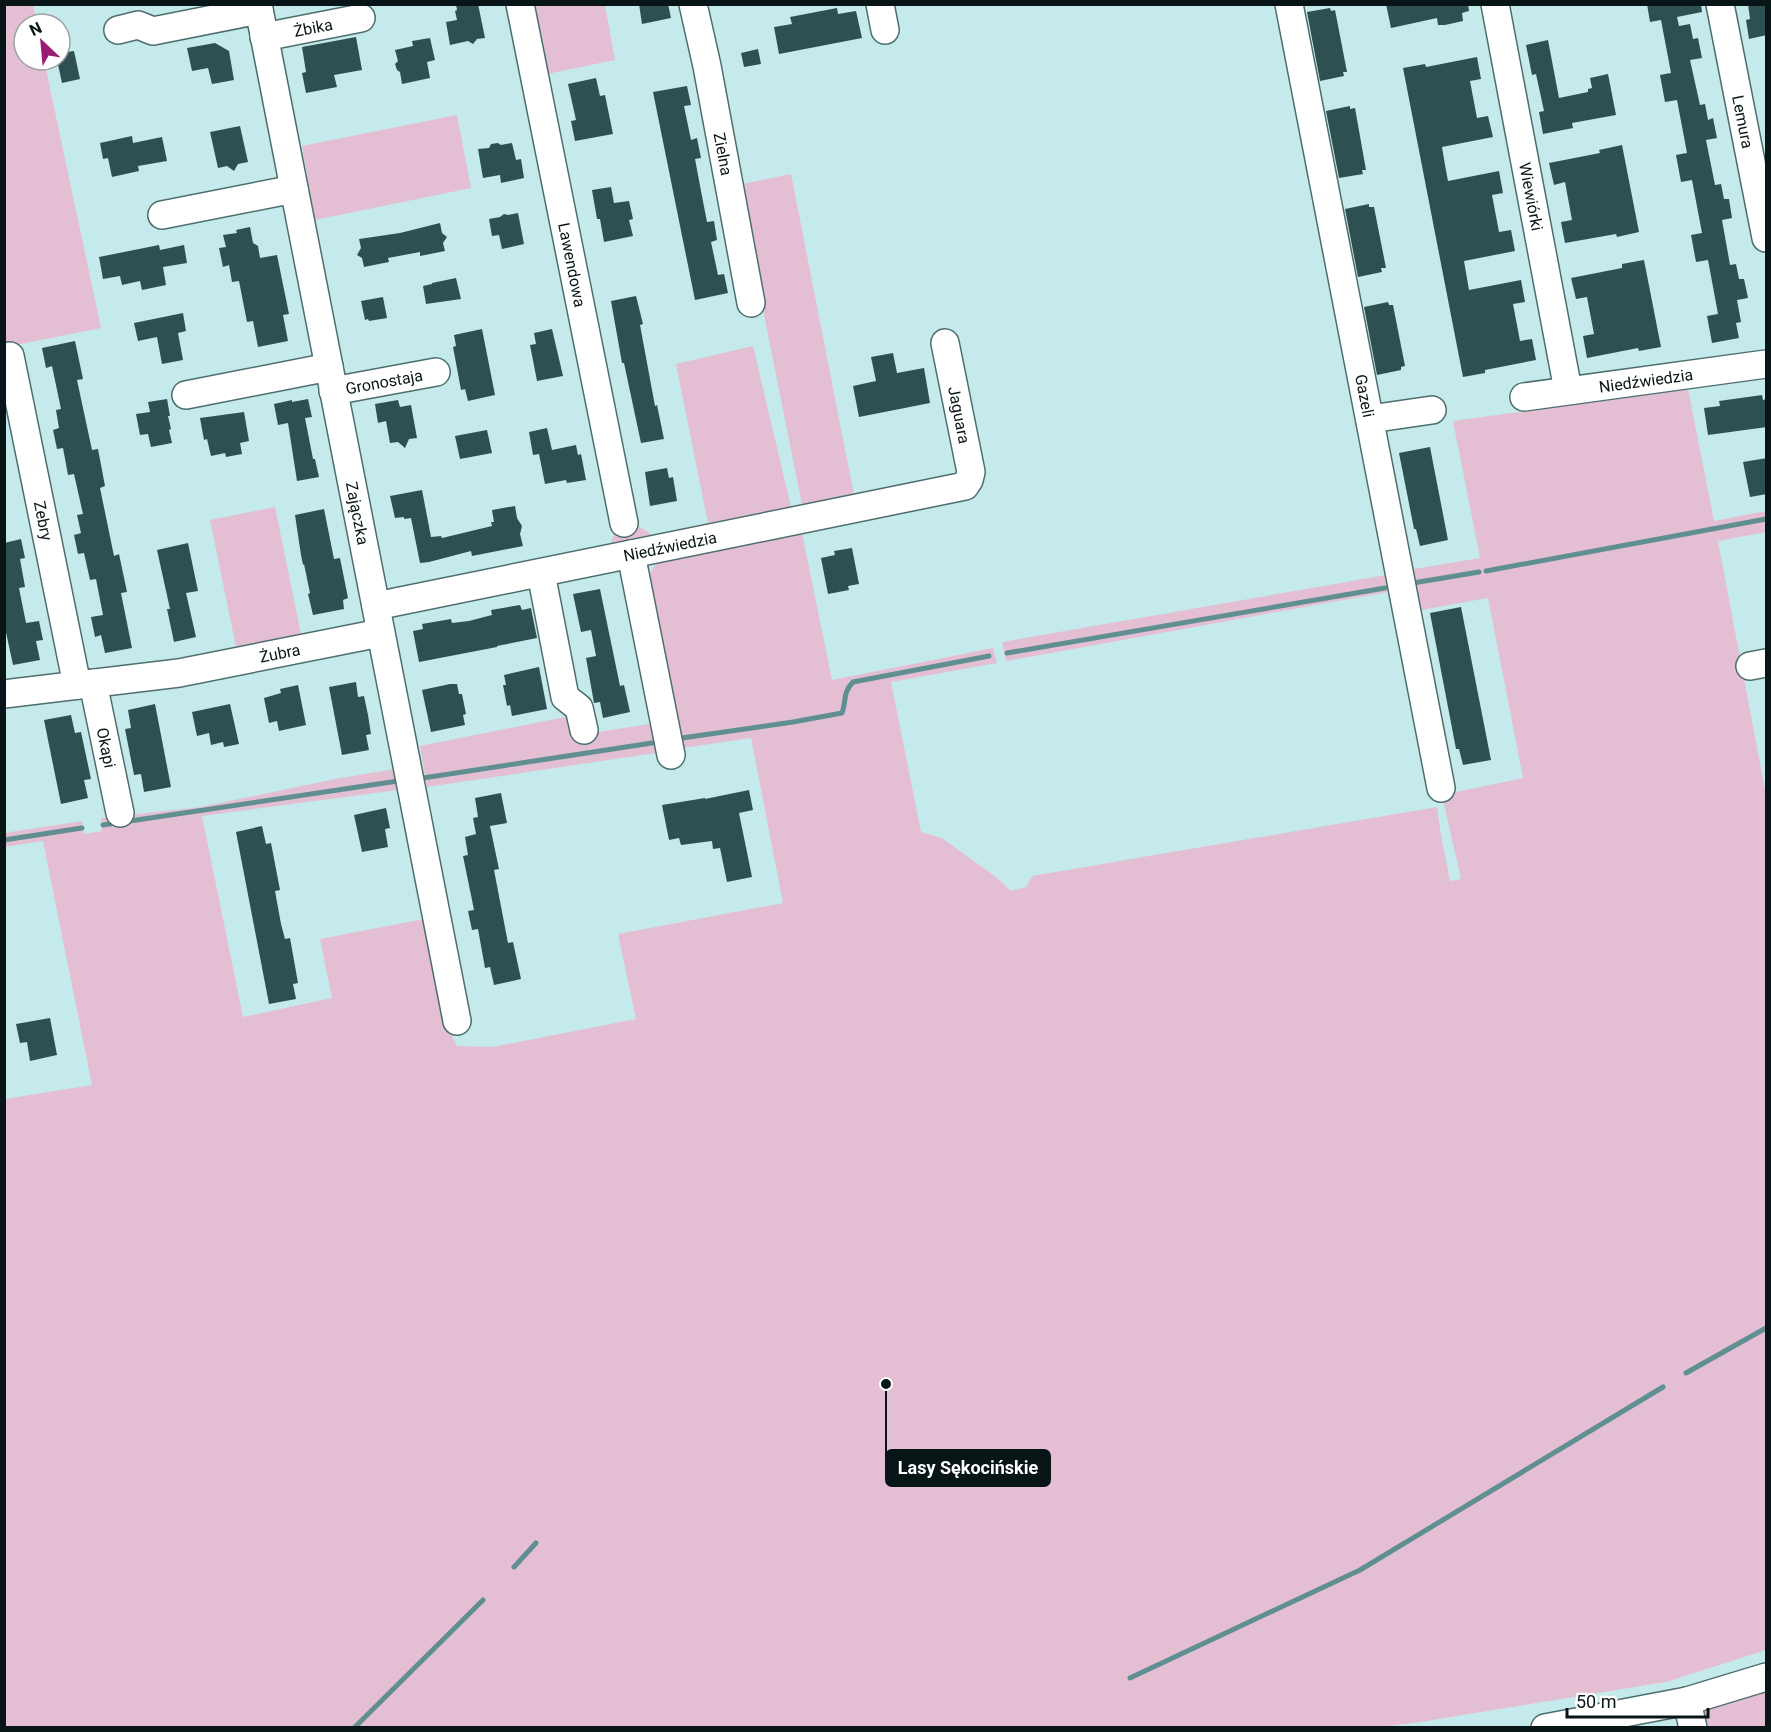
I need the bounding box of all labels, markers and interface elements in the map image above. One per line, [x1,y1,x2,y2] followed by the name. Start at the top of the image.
[12,12,72,72] north arrow
[292,14,334,40] street label: Żbika
[26,18,45,40] text: N
[1729,94,1758,150] street label: Lemura
[710,131,737,177] street label: Zielna
[1516,161,1547,232] street label: Wiewiórki
[555,221,590,309] street label: Lawendowa
[344,365,424,398] street label: Gronostaja
[1598,365,1694,396] street label: Niedźwiedzia
[1351,372,1378,419] street label: Gazeli
[944,385,974,445] street label: Jaguara
[342,480,373,547] street label: Zajączka
[30,499,57,543] street label: Zebry
[622,527,718,565] street label: Niedźwiedzia
[258,640,302,666] street label: Żubra
[93,726,120,769] street label: Okapi
[886,1450,1050,1486] callout: Lasy Sękocińskie
[898,1457,1038,1478] text: Lasy Sękocińskie
[1567,1681,1708,1719] scale bar
[1576,1691,1616,1712] text: 50 m

